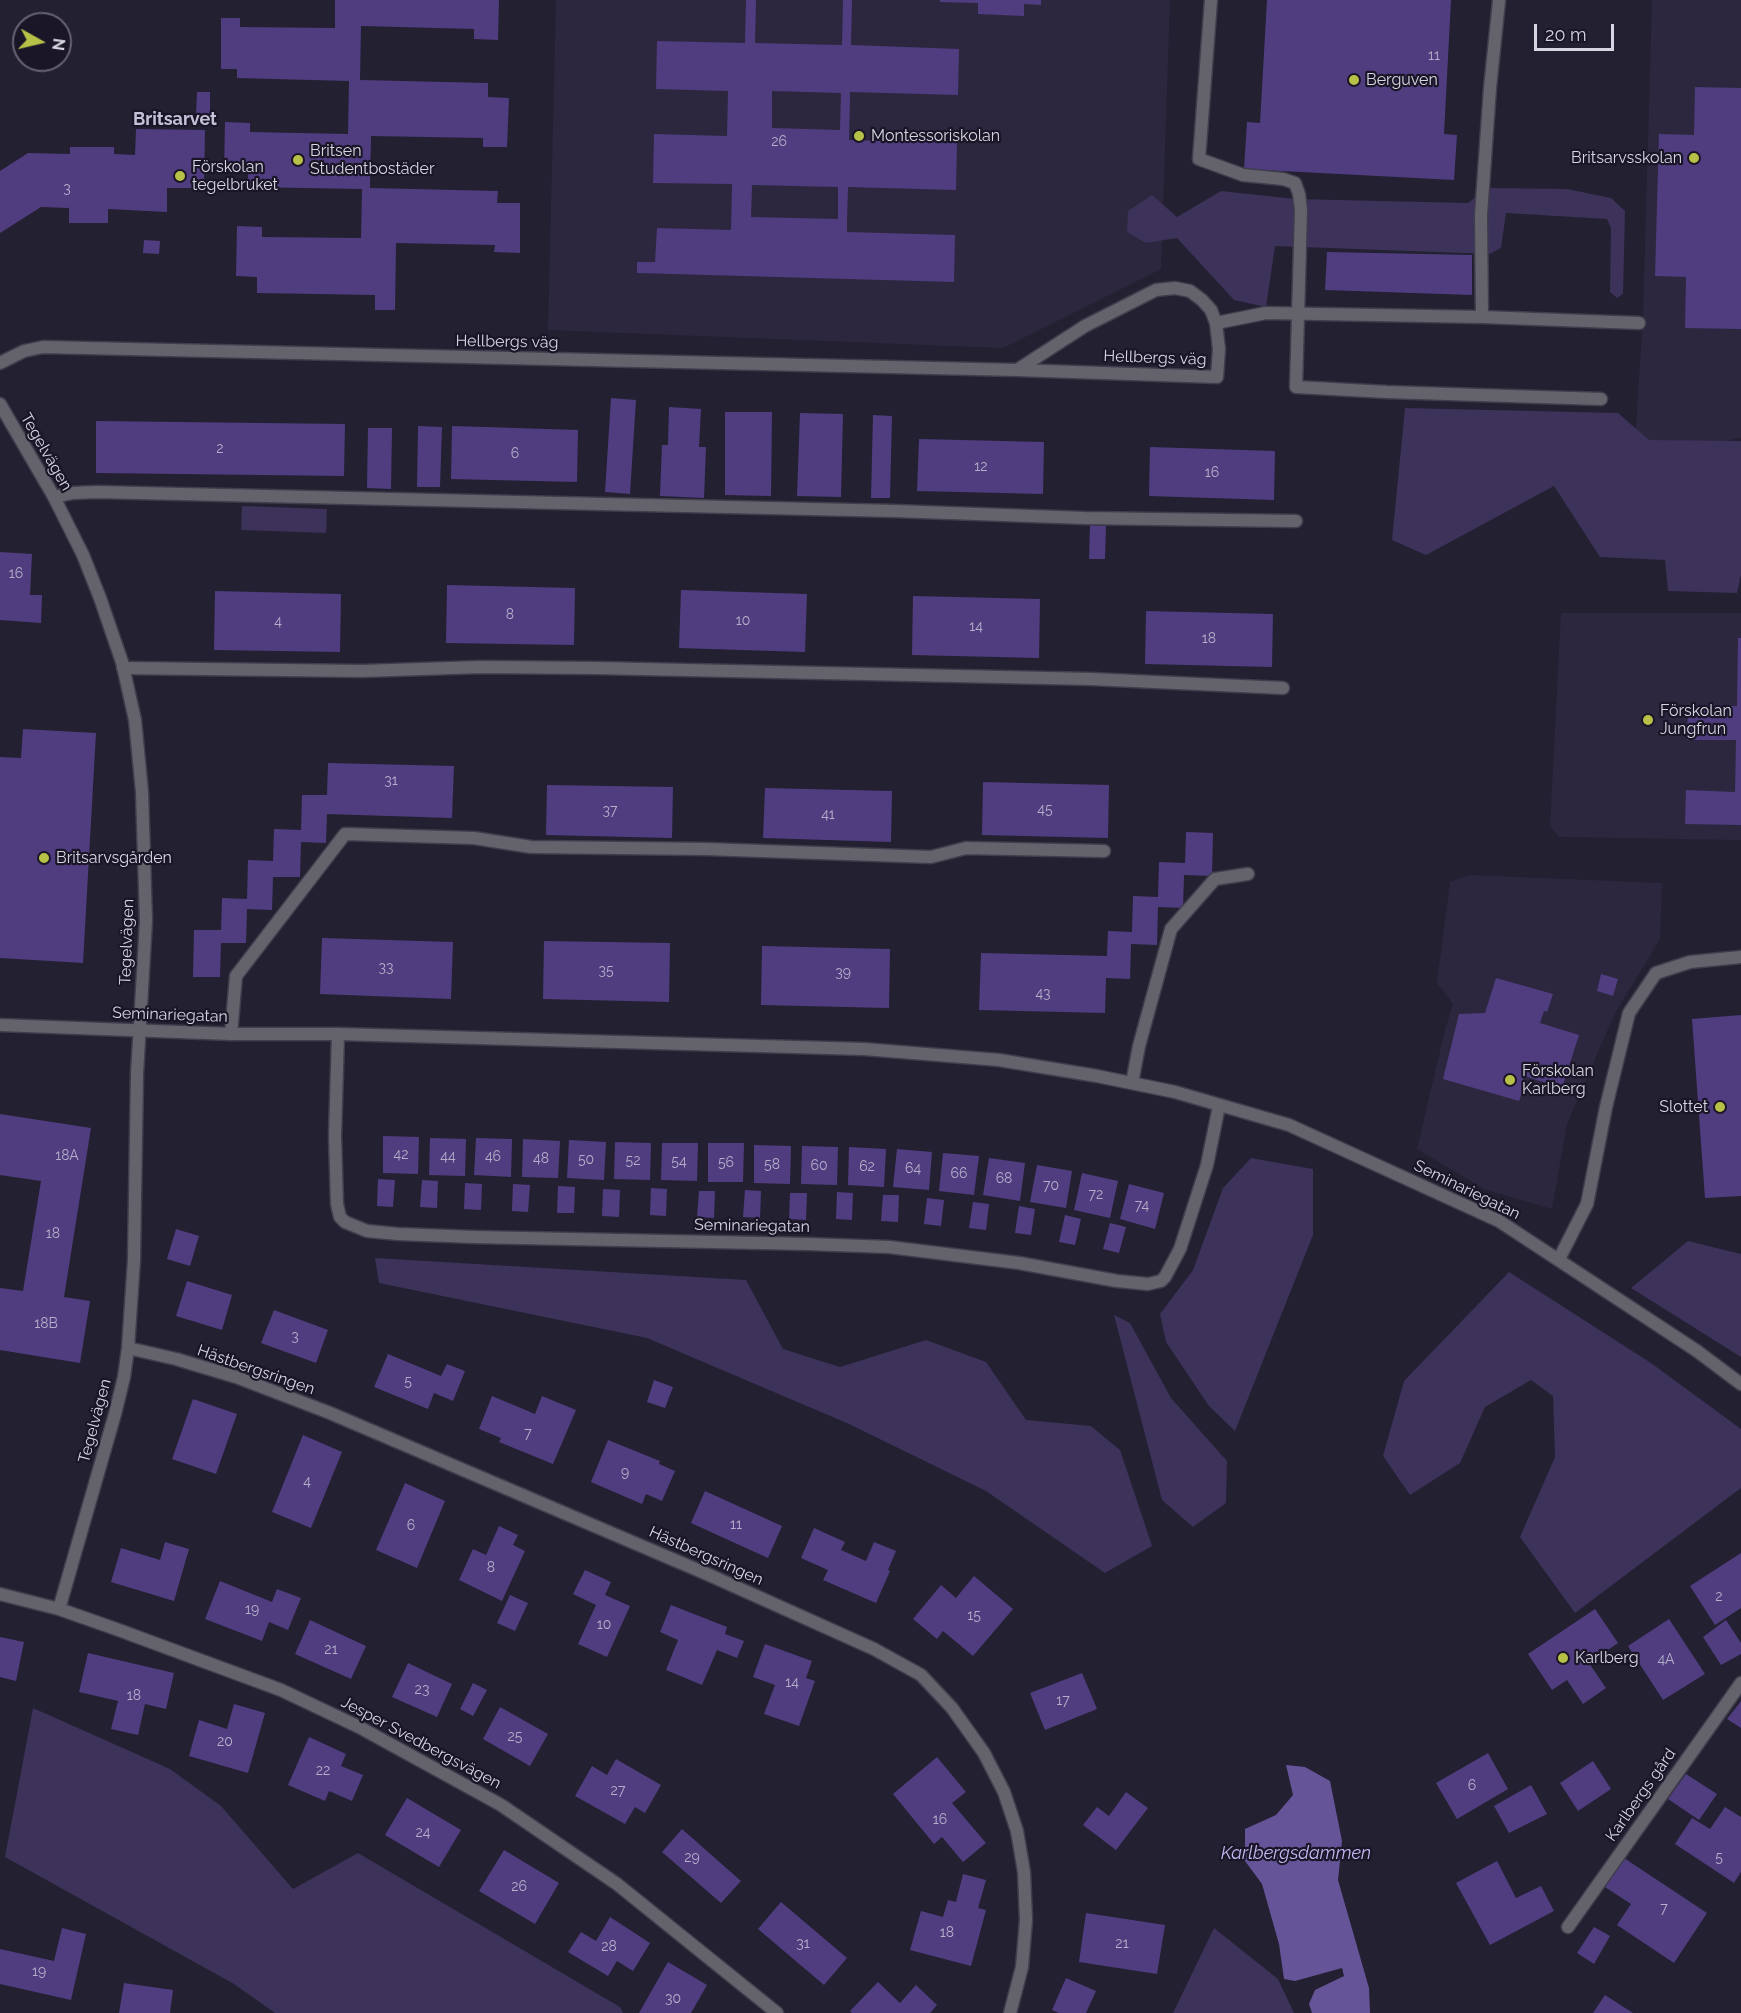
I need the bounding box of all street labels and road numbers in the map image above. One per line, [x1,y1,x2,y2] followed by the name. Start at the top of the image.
[455,332,559,352] street label: Hellbergs väg
[1103,347,1207,369] street label: Hellbergs väg
[16,410,76,494] street label: Tegelvägen
[116,899,138,985] street label: Tegelvägen
[112,1003,228,1027] street label: Seminariegatan
[1411,1156,1523,1224] street label: Seminariegatan
[694,1215,810,1237] street label: Seminariegatan
[195,1341,317,1399] street label: Hästbergsringen
[75,1377,115,1465] street label: Tegelvägen
[646,1522,766,1590] street label: Hästbergsringen
[338,1693,504,1793] street label: Jesper Svedbergsvägen
[1602,1745,1680,1845] street label: Karlbergs gård

